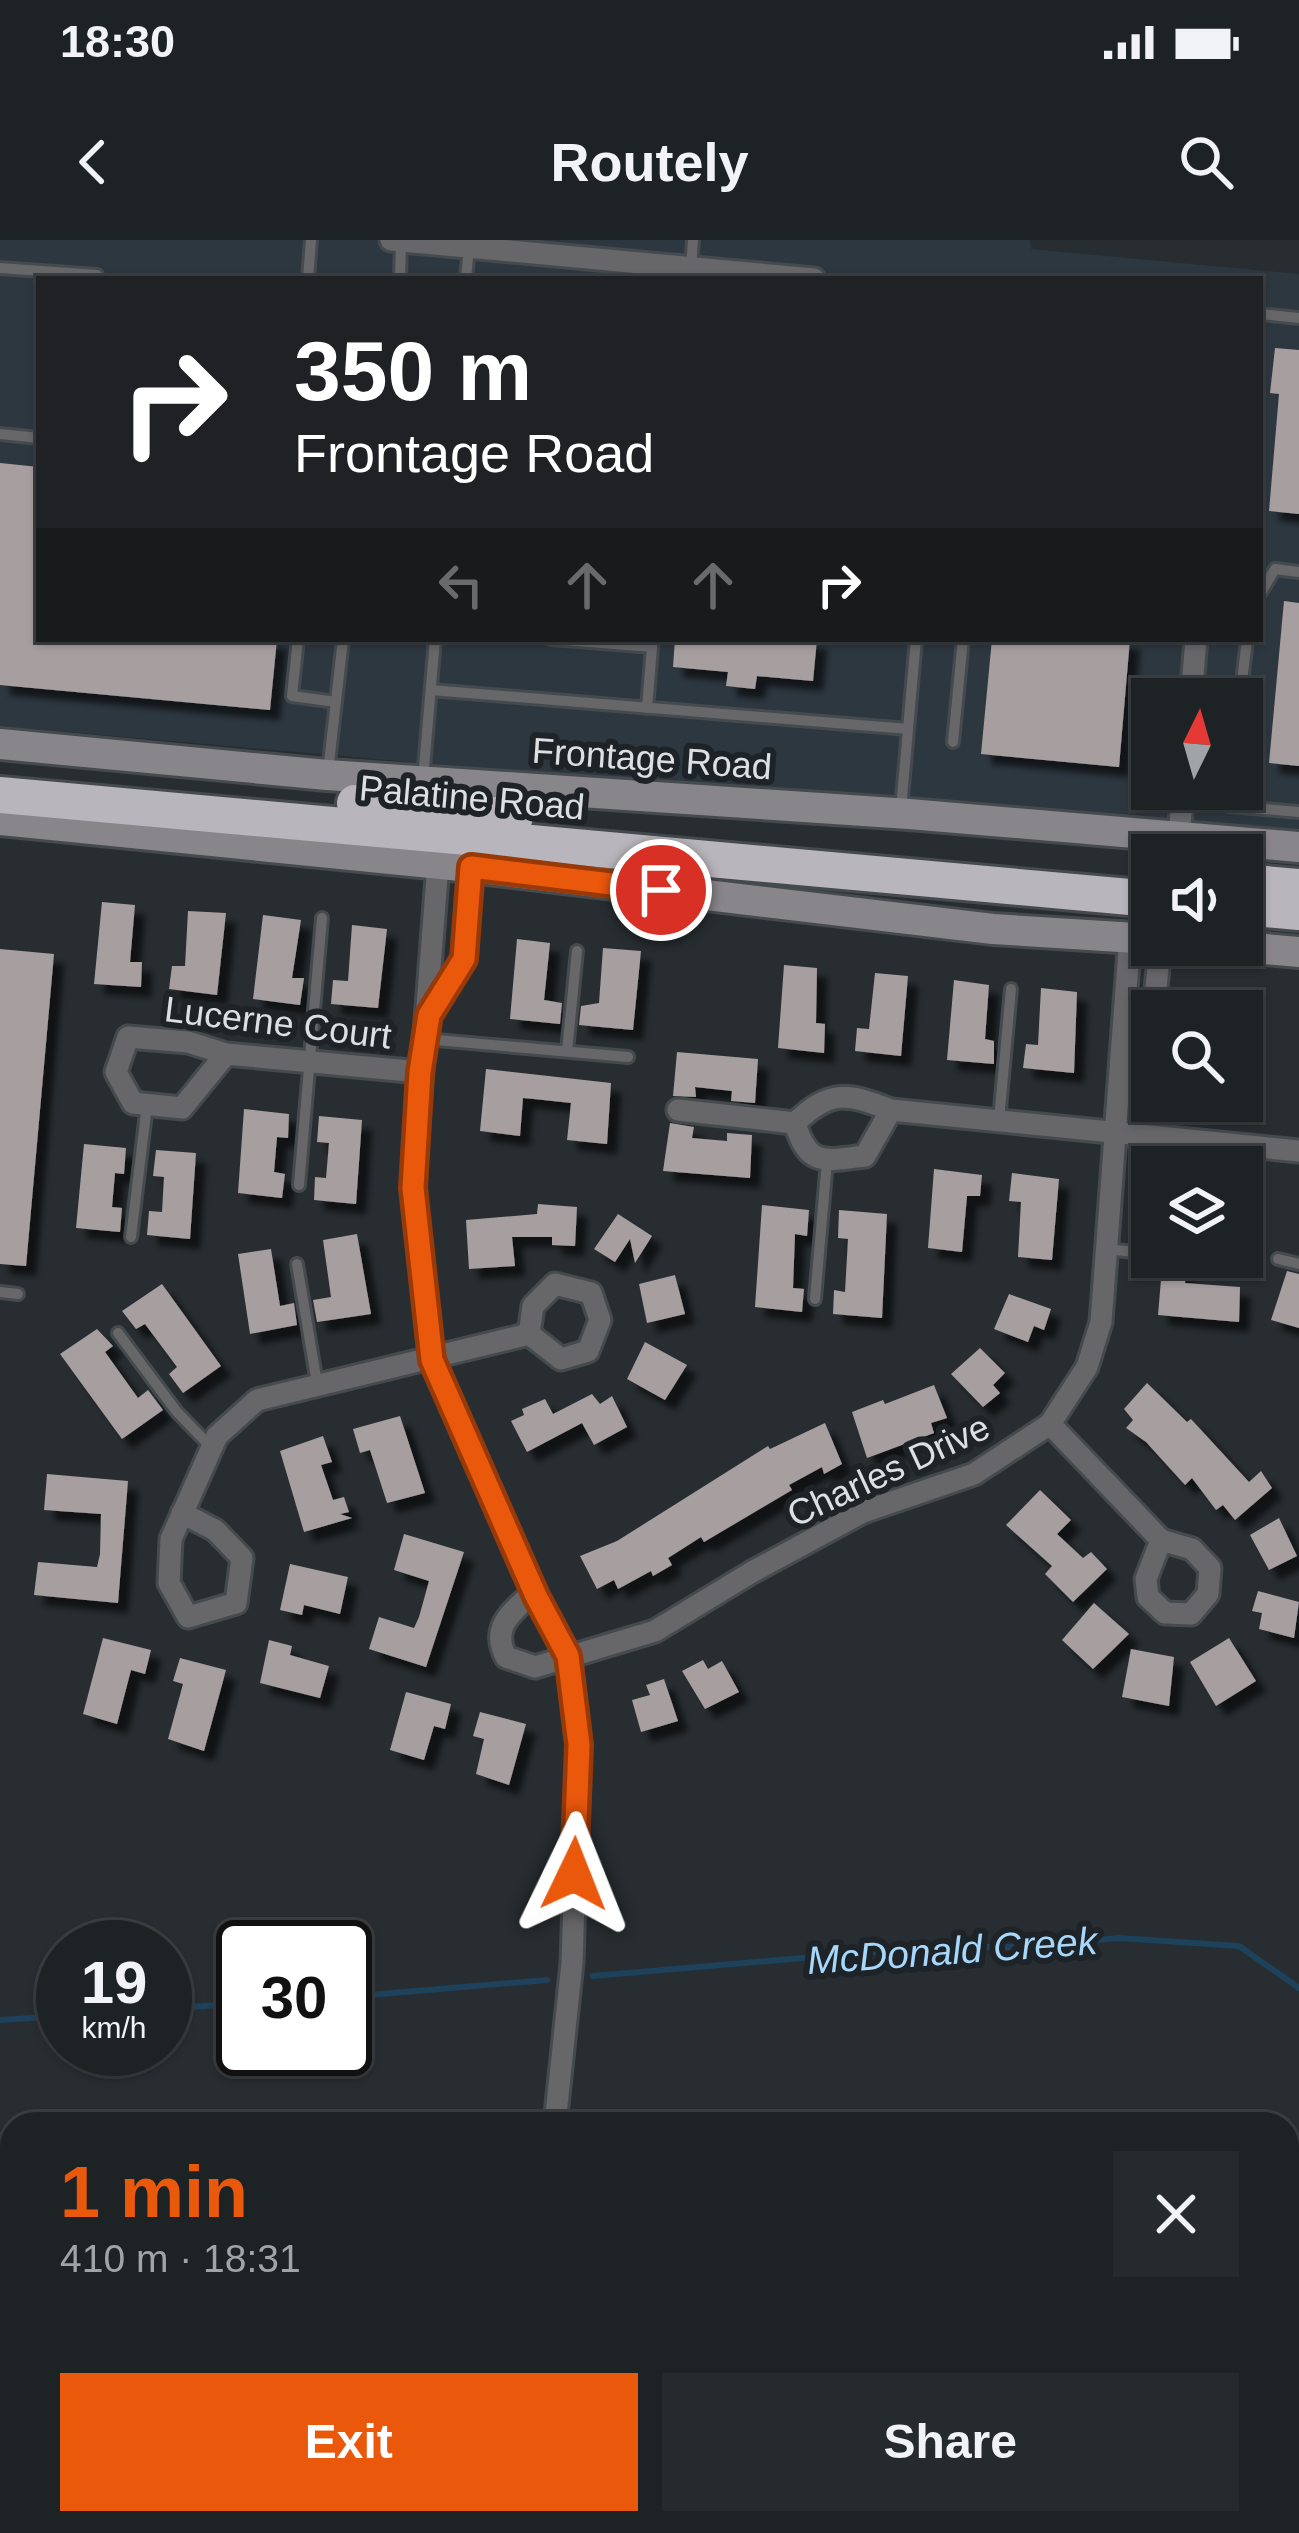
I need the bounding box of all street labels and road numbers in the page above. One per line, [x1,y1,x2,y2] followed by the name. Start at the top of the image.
[531,730,773,787] street label: Frontage Road
[358,767,586,828] street label: Palatine Road
[162,988,394,1057] street label: Lucerne Court
[781,1406,996,1535] street label: Charles Drive

